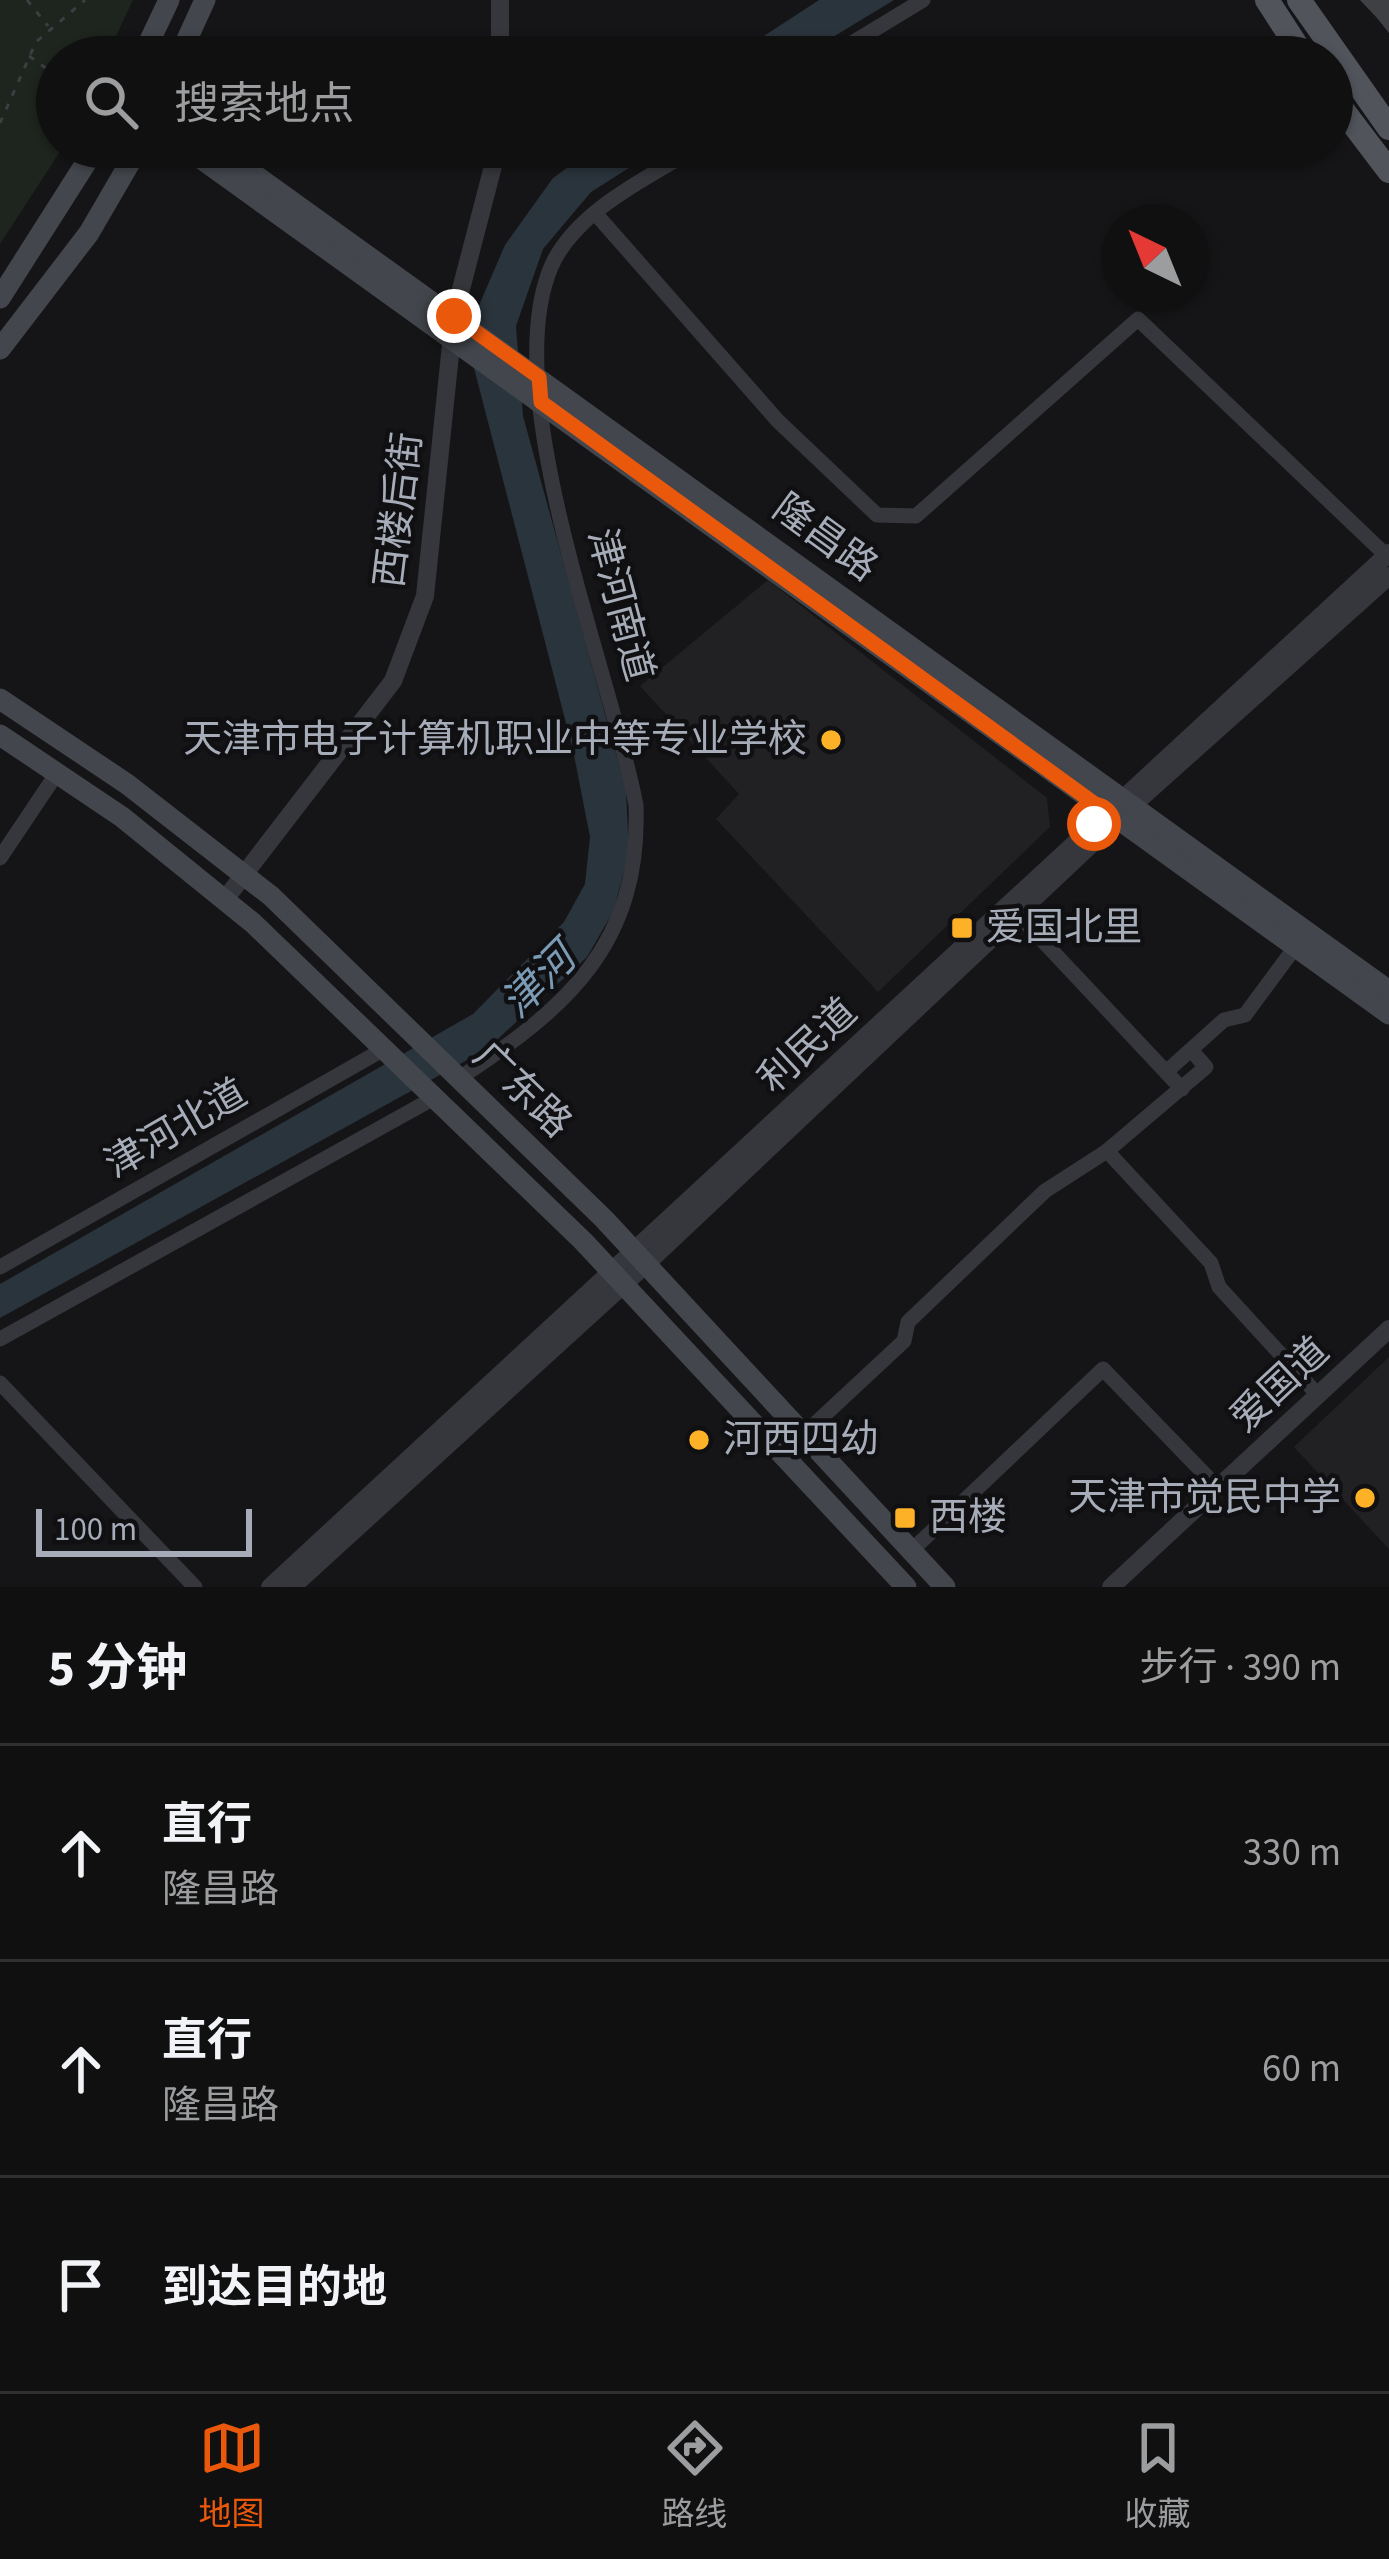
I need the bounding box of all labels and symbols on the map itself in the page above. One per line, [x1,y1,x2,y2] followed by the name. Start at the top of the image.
[1101,204,1209,312] north arrow
[427,289,481,343] route end
[362,429,436,591] street label: 西楼后街
[761,481,889,595] street label: 隆昌路
[573,522,667,688] street label: 津河南道
[183,712,807,768] place label: 天津市电子计算机职业中等专业学校
[818,727,844,753] marker: 天津市电子计算机职业中等专业学校
[1067,797,1121,851] route start
[986,900,1142,956] place label: 爱国北里
[949,915,975,941] marker: 爱国北里
[488,925,595,1032] water label: 津河
[746,986,870,1106] street label: 利民道
[460,1029,584,1151] street label: 广东路
[94,1066,258,1192] street label: 津河北道
[1218,1325,1342,1445] street label: 爱国道
[723,1412,879,1468] place label: 河西四幼
[686,1427,712,1453] marker: 河西四幼
[1068,1470,1341,1526] place label: 天津市觉民中学
[1352,1485,1378,1511] marker: 天津市觉民中学
[929,1490,1007,1546] place label: 西楼
[36,1503,252,1556] scale bar
[892,1505,918,1531] marker: 西楼

